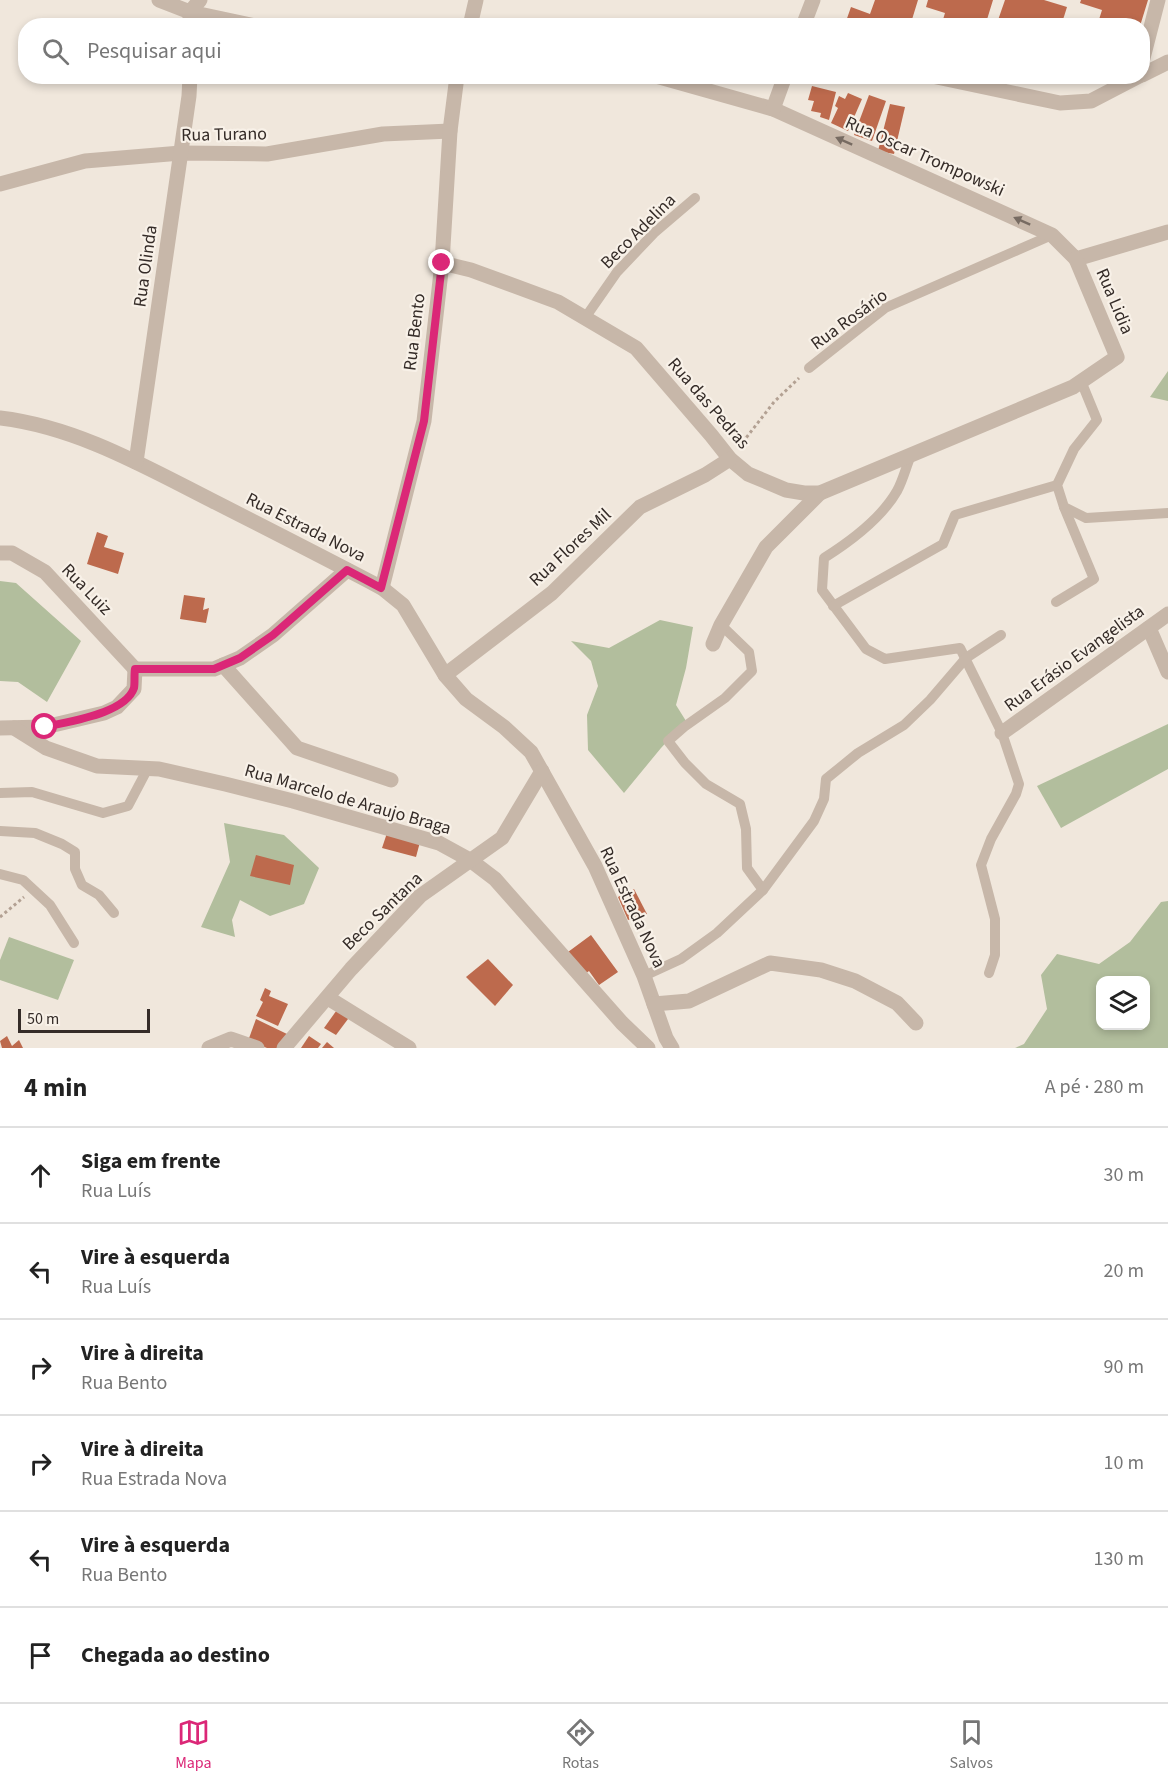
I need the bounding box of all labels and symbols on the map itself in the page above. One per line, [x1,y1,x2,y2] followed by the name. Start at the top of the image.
[841,110,1009,203] street label: Rua Oscar Trompowski
[181,121,267,148] street label: Rua Turano
[834,136,852,146] one-way arrow
[595,188,682,275] street label: Beco Adelina
[1012,216,1030,226] one-way arrow
[127,223,164,309] street label: Rua Olinda
[428,249,454,275] route end
[1089,264,1140,338] street label: Rua Lidia
[806,283,893,356] street label: Rua Rosário
[397,292,432,372] street label: Rua Bento
[662,352,755,455] street label: Rua das Pedras
[242,486,370,568] street label: Rua Estrada Nova
[524,503,617,592] street label: Rua Flores Mil
[56,558,118,621] street label: Rua Luiz
[999,599,1149,718] street label: Rua Erásio Evangelista
[31,713,57,739] route start
[242,758,454,841] street label: Rua Marcelo de Araujo Braga
[593,842,672,972] street label: Rua Estrada Nova
[337,867,428,956] street label: Beco Santana
[18,1006,150,1034] scale bar

